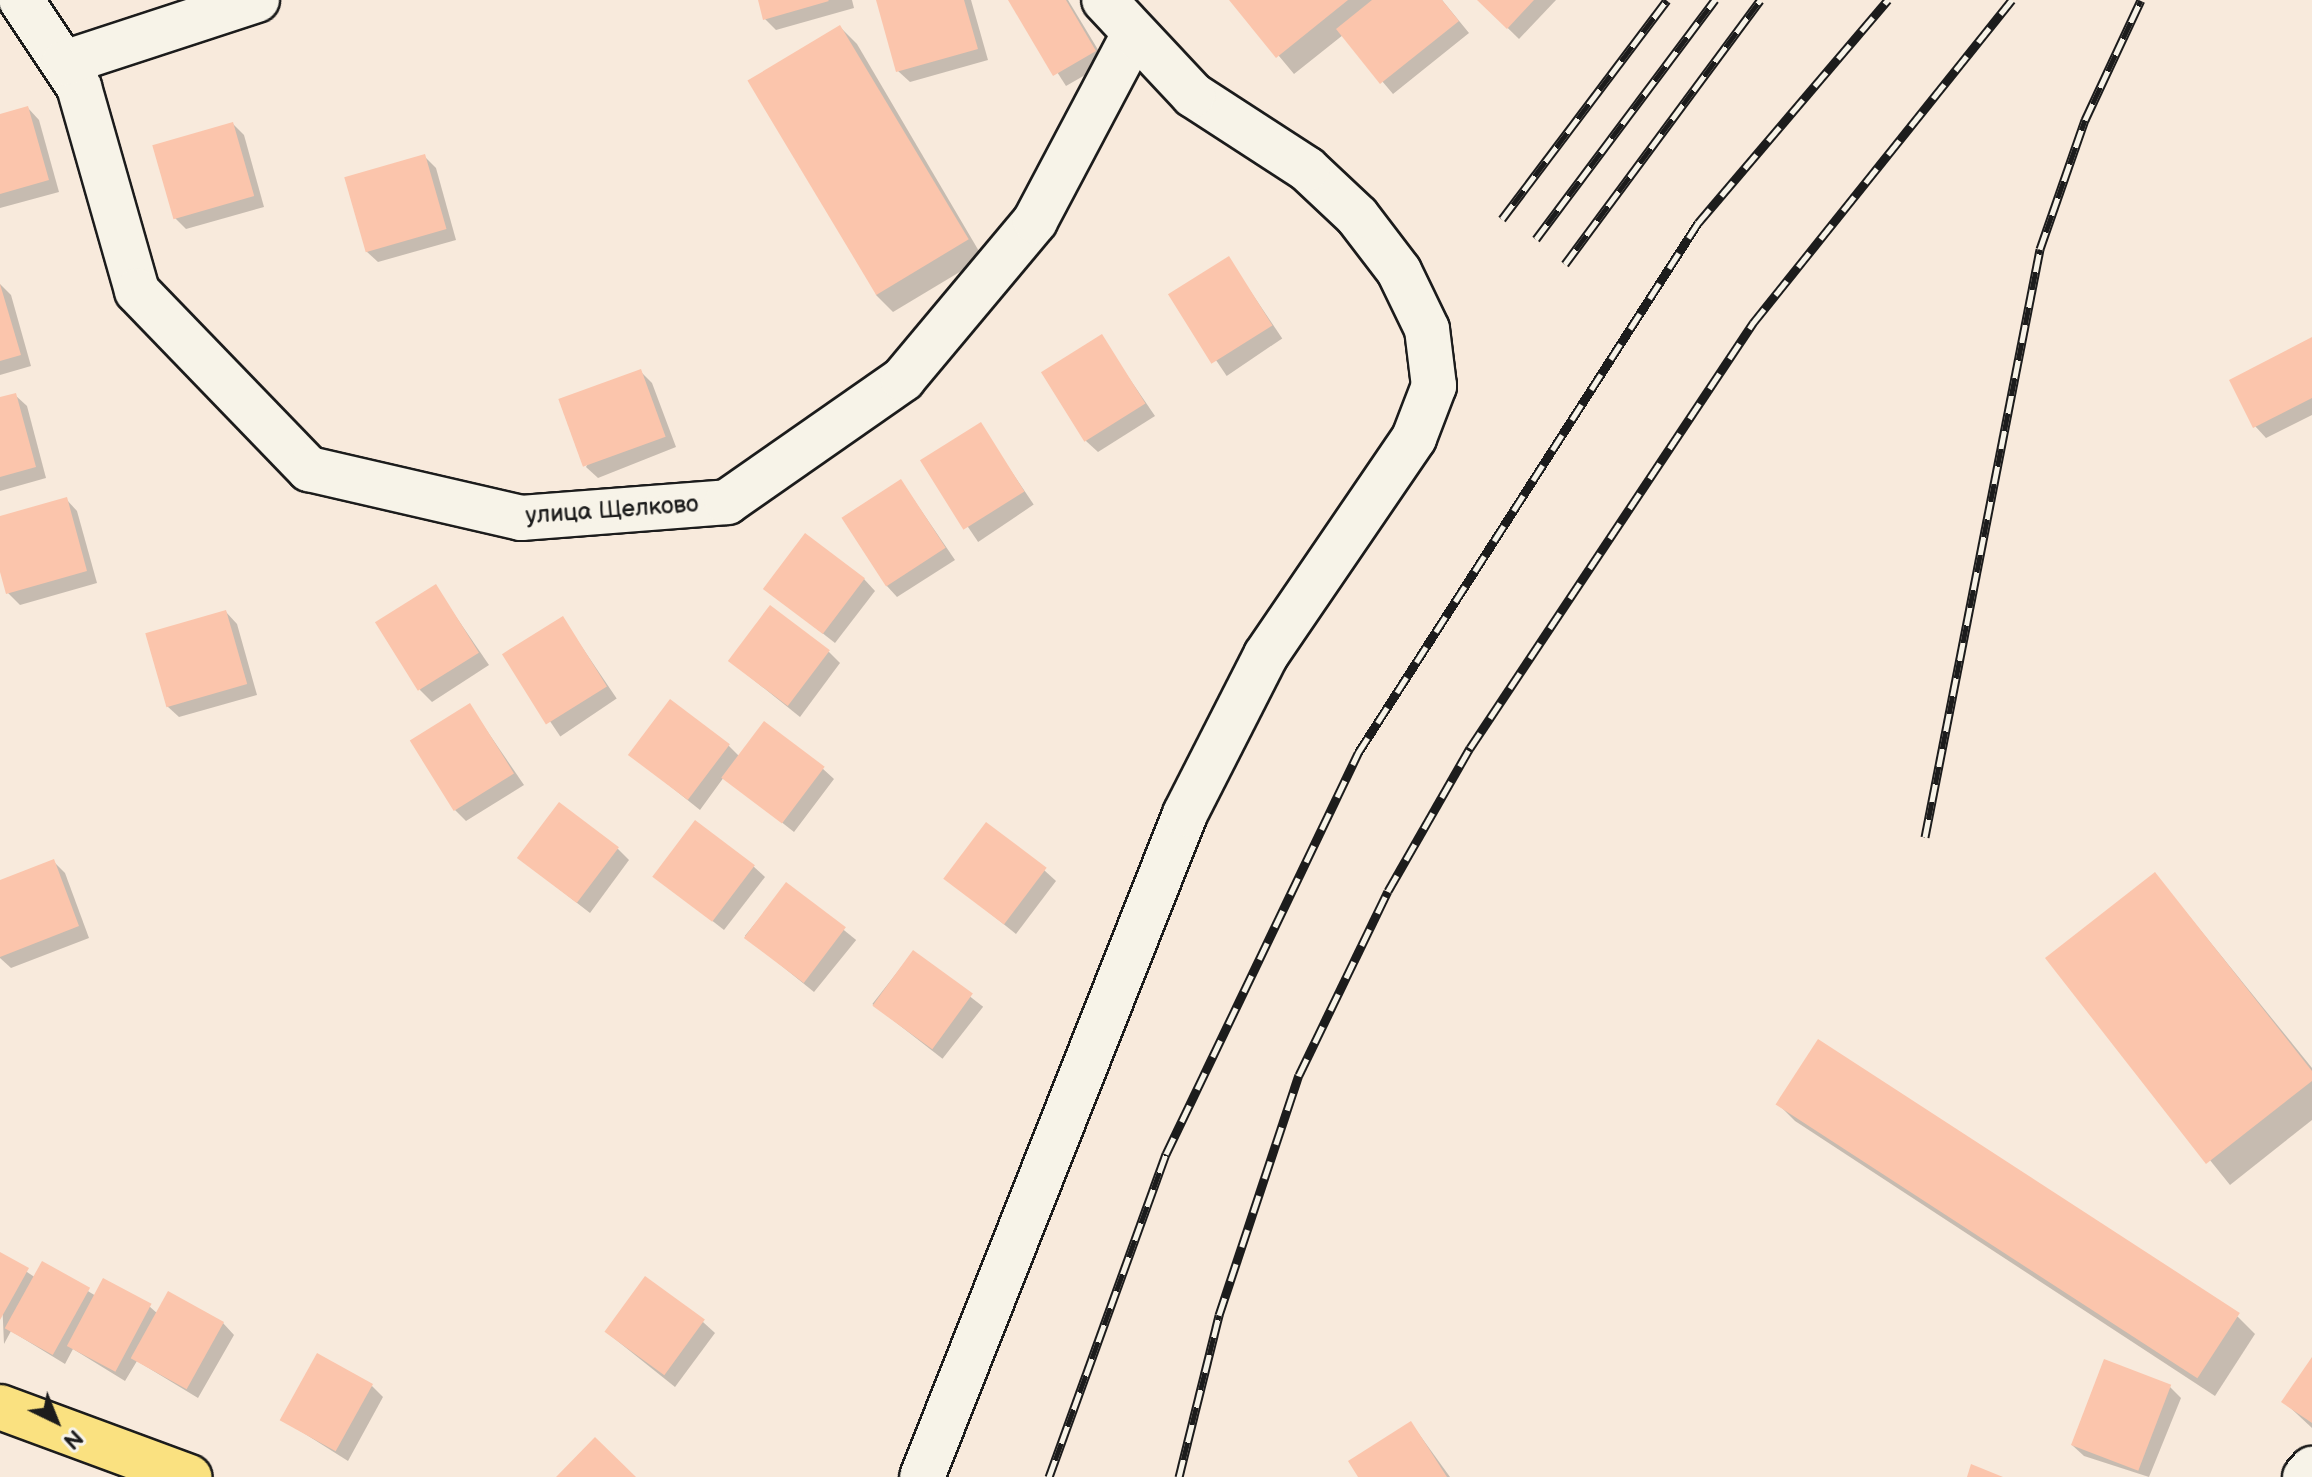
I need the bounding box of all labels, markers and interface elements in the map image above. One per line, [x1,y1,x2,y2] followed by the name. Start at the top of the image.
[525,490,699,530] street label: улица Щелково
[16,1381,96,1461] north arrow
[57,1423,88,1454] text: N

